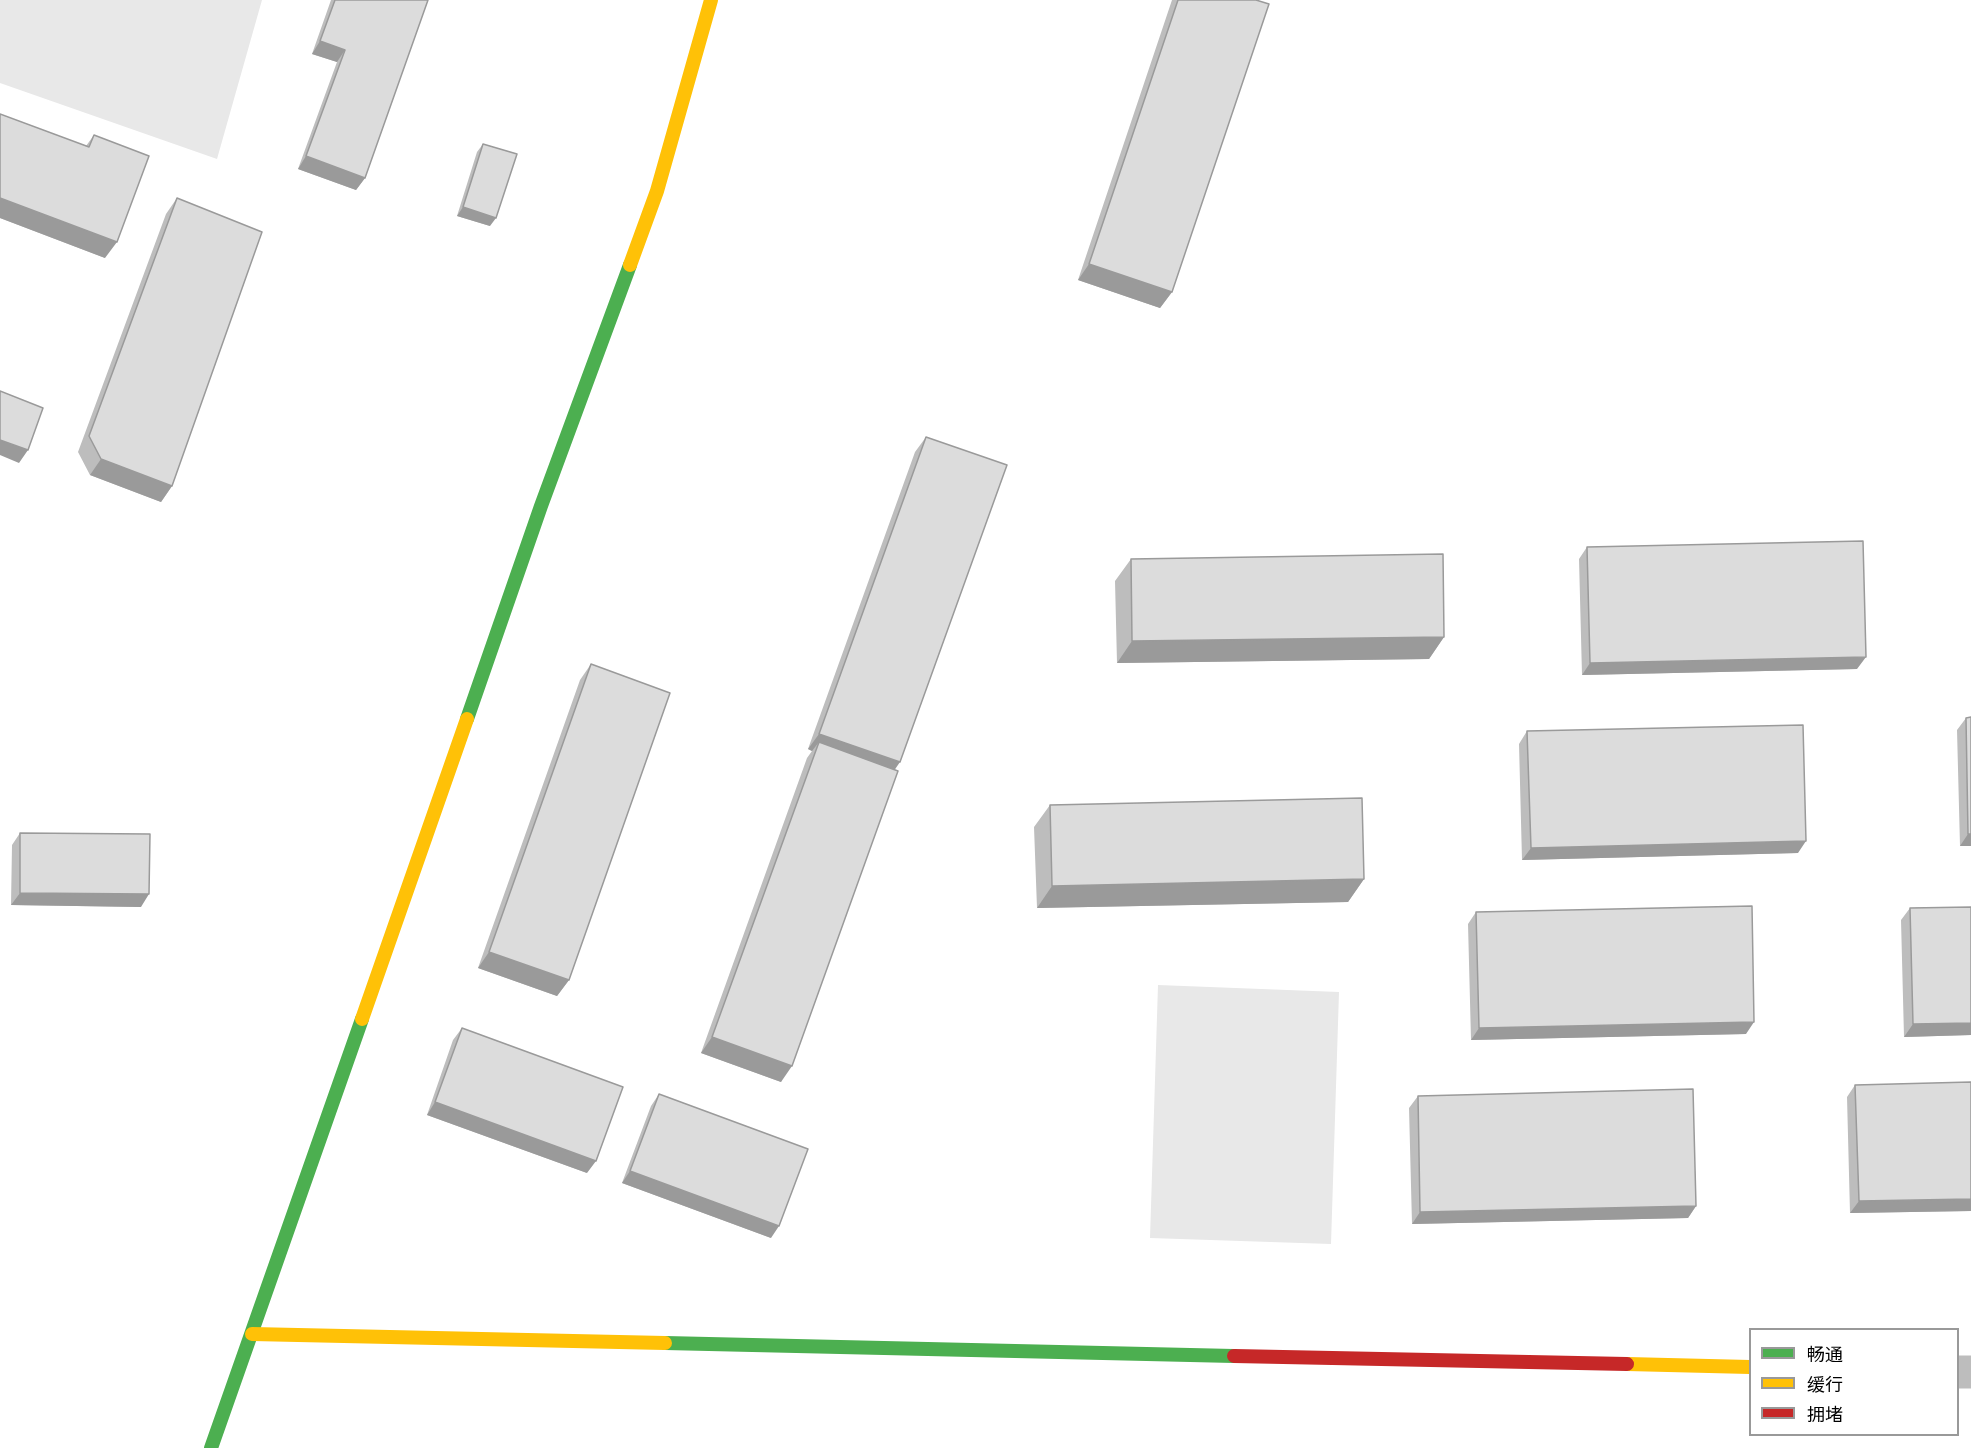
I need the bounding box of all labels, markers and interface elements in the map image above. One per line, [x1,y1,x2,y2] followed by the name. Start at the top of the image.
[1749,1328,1959,1436] legend
[1807,1344,1843,1366] text: 畅通
[1807,1374,1843,1396] text: 缓行
[1807,1404,1843,1426] text: 拥堵

